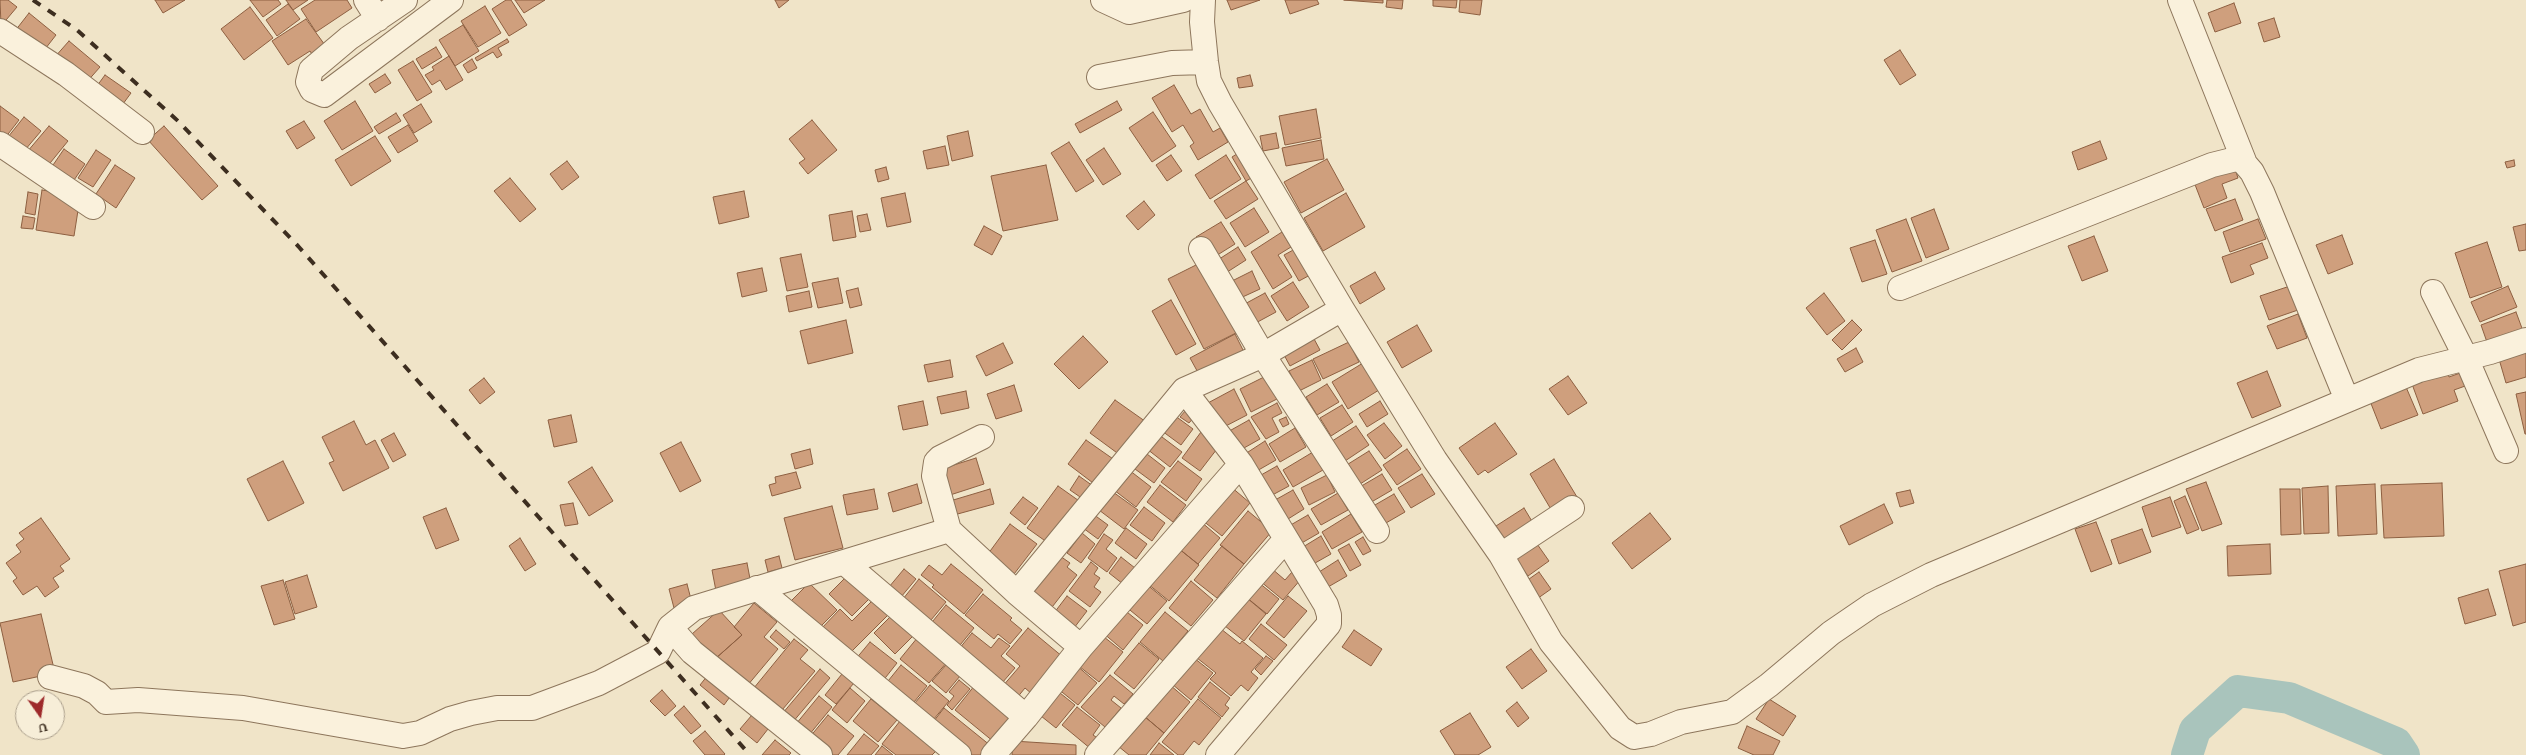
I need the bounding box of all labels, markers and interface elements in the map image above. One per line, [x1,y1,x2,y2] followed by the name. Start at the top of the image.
[15,690,65,740] north arrow
[37,720,50,738] text: U

